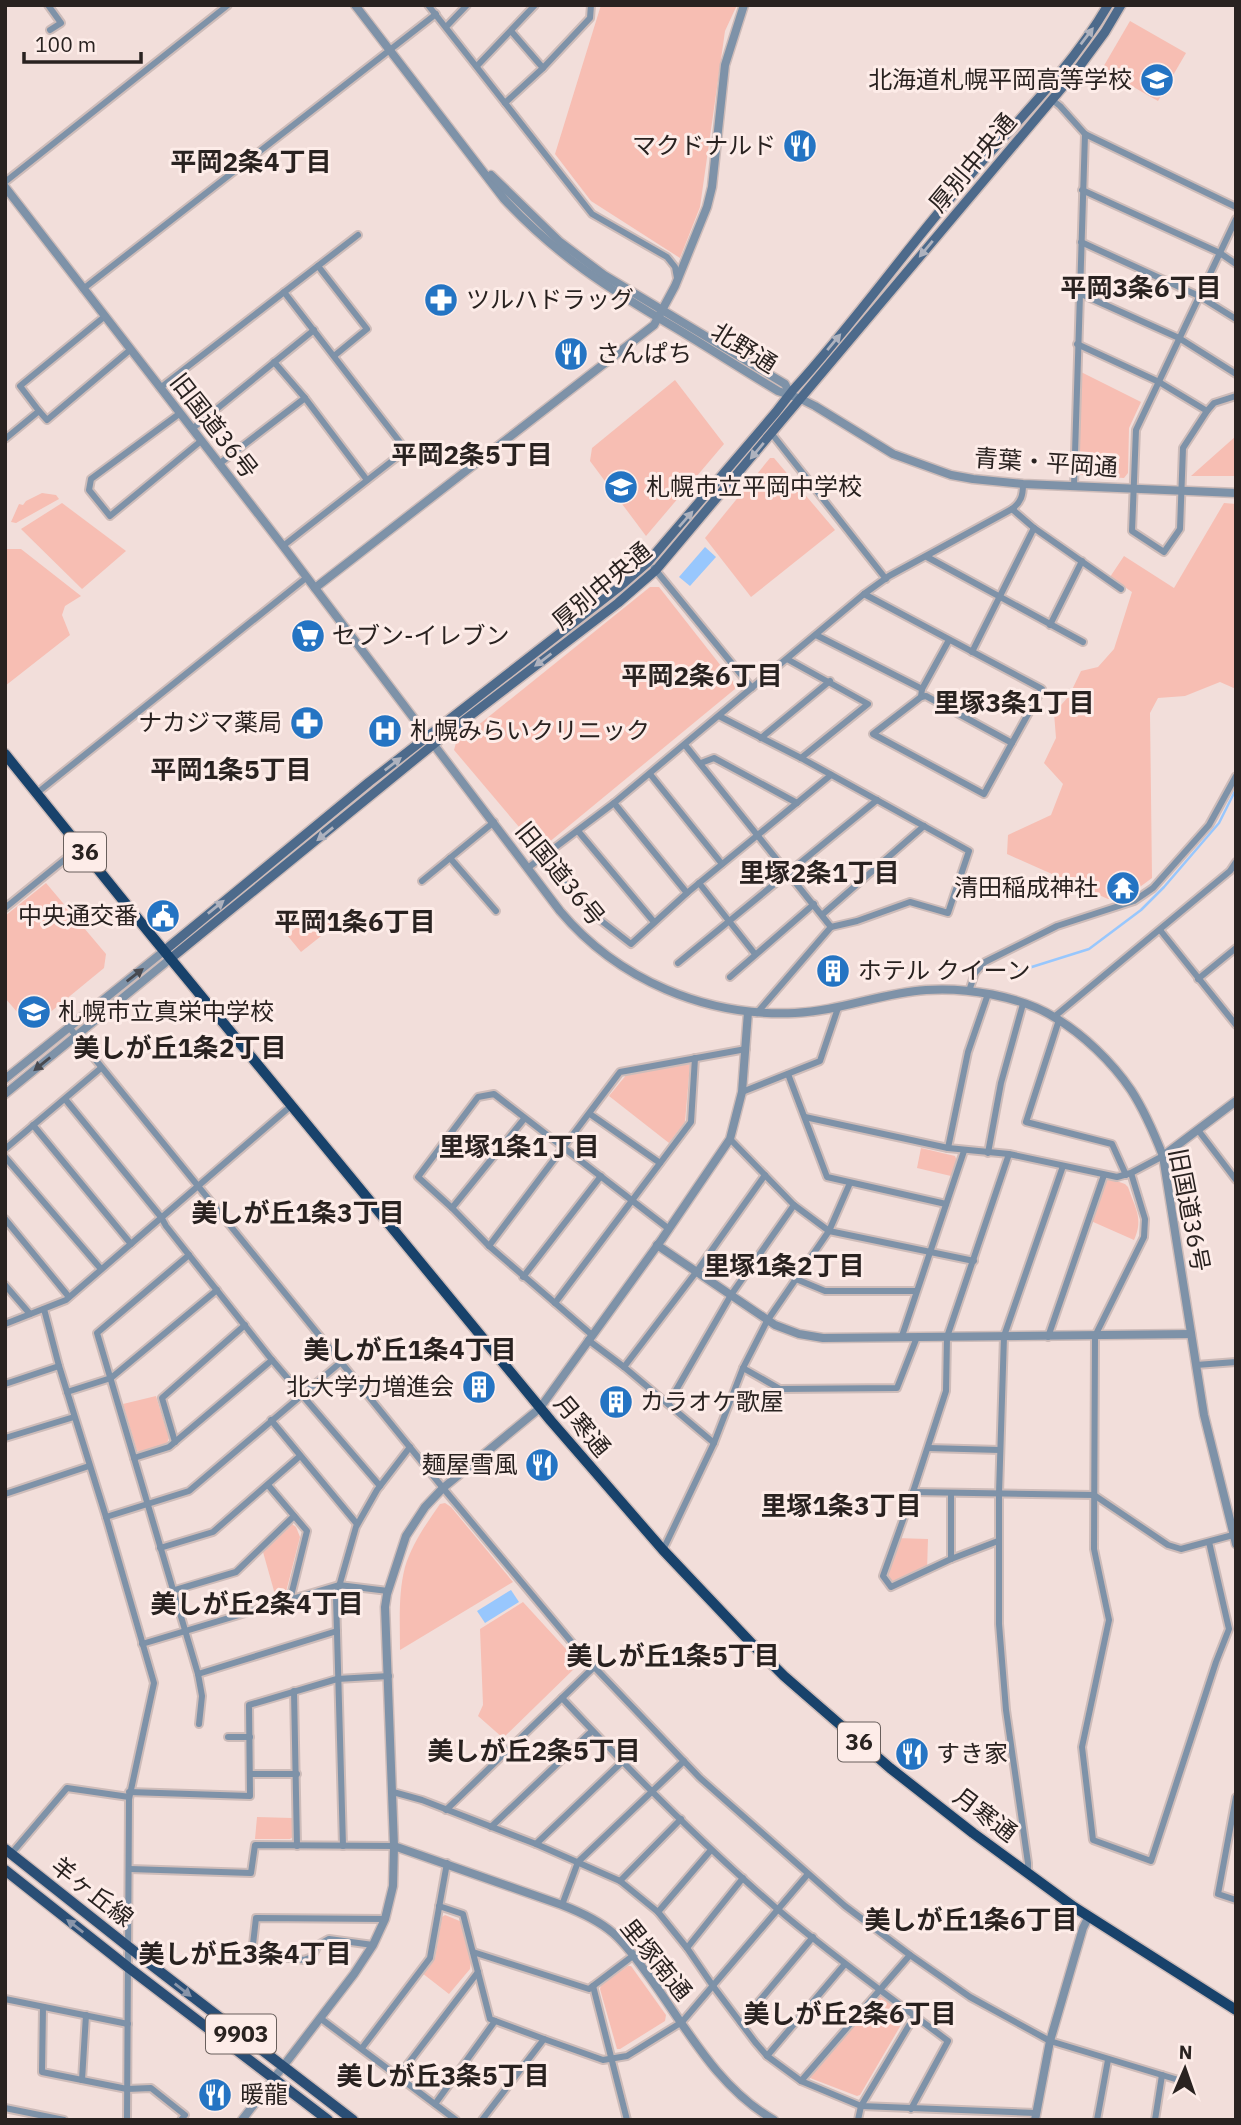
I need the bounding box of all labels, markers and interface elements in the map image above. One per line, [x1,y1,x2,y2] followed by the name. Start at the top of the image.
[24,21,142,65] scale bar
[1080,27,1094,45] one-way arrow
[35,30,96,58] text: 100 m
[1138,61,1176,99] school or university icon: 北海道札幌平岡高等学校
[868,63,1132,95] place label: 北海道札幌平岡高等学校
[921,106,1023,219] street label: 厚別中央通
[781,127,819,165] restaurant icon: マクドナルド
[632,129,776,161] place label: マクドナルド
[170,144,332,178] district label: 平岡2条4丁目
[918,240,933,258] one-way arrow
[1060,270,1222,304] district label: 平岡3条6丁目
[422,281,460,319] pharmacy icon: ツルハドラッグ
[466,283,634,315] place label: ツルハドラッグ
[706,315,784,380] street label: 北野通
[826,334,841,352] one-way arrow
[552,335,590,373] restaurant icon: さんぱち
[596,337,692,369] place label: さんぱち
[164,366,266,484] street label: 旧国道36号
[391,437,553,471] district label: 平岡2条5丁目
[973,441,1119,483] street label: 青葉・平岡通
[750,442,765,460] one-way arrow
[602,468,640,506] school or university icon: 札幌市立平岡中学校
[646,470,862,502] place label: 札幌市立平岡中学校
[678,510,694,528] one-way arrow
[545,534,658,636] street label: 厚別中央通
[289,617,327,655] supermarket icon: セブン-イレブン
[332,619,510,651] place label: セブン-イレブン
[534,653,552,667] one-way arrow
[621,658,783,692] district label: 平岡2条6丁目
[933,685,1095,719] district label: 里塚3条1丁目
[288,704,326,742] pharmacy icon: ナカジマ薬局
[138,706,282,738] place label: ナカジマ薬局
[366,712,404,750] hospital icon: 札幌みらいクリニック
[410,714,650,746] place label: 札幌みらいクリニック
[150,752,312,786] district label: 平岡1条5丁目
[384,757,402,771] one-way arrow
[509,815,612,932] street label: 旧国道36号
[316,826,333,841] one-way arrow
[64,832,106,872] road number: 36
[738,855,900,889] district label: 里塚2条1丁目
[1104,869,1142,907] temple icon: 清田稲成神社
[954,871,1098,903] place label: 清田稲成神社
[144,897,182,935] public building icon: 中央通交番
[18,899,138,931] place label: 中央通交番
[208,900,225,915] one-way arrow
[274,904,436,938] district label: 平岡1条6丁目
[814,952,852,990] building icon: ホテル クイーン
[858,954,1030,986] place label: ホテル クイーン
[126,969,144,983] one-way arrow
[15,993,53,1031] school or university icon: 札幌市立真栄中学校
[58,995,274,1027] place label: 札幌市立真栄中学校
[73,1030,287,1064] district label: 美しが丘1条2丁目
[33,1056,50,1071] one-way arrow
[438,1129,600,1163] district label: 里塚1条1丁目
[1162,1145,1218,1274] street label: 旧国道36号
[191,1195,405,1229] district label: 美しが丘1条3丁目
[703,1248,865,1282] district label: 里塚1条2丁目
[303,1332,517,1366] district label: 美しが丘1条4丁目
[460,1368,498,1406] building icon: 北大学力増進会
[286,1370,454,1402] place label: 北大学力増進会
[597,1383,635,1421] building icon: カラオケ歌屋
[640,1385,784,1417] place label: カラオケ歌屋
[547,1387,618,1463] street label: 月寒通
[523,1446,561,1484] restaurant icon: 麺屋雪風
[422,1448,518,1480] place label: 麺屋雪風
[760,1488,922,1522] district label: 里塚1条3丁目
[150,1586,364,1620] district label: 美しが丘2条4丁目
[566,1638,780,1672] district label: 美しが丘1条5丁目
[838,1722,880,1762] road number: 36
[427,1733,641,1767] district label: 美しが丘2条5丁目
[893,1735,931,1773] restaurant icon: すき家
[936,1737,1008,1769] place label: すき家
[947,1780,1024,1849] street label: 月寒通
[45,1849,140,1933] street label: 羊ヶ丘線
[864,1902,1078,1936] district label: 美しが丘1条6丁目
[614,1912,699,2007] street label: 里塚南通
[67,1919,84,1934] one-way arrow
[138,1936,352,1970] district label: 美しが丘3条4丁目
[173,1982,191,1997] one-way arrow
[743,1996,957,2030] district label: 美しが丘2条6丁目
[206,2014,276,2054] road number: 9903
[1150,2034,1220,2104] north arrow
[1178,2040,1193,2064] text: N
[336,2058,550,2092] district label: 美しが丘3条5丁目
[196,2076,234,2114] restaurant icon: 暖龍
[240,2078,288,2110] place label: 暖龍

